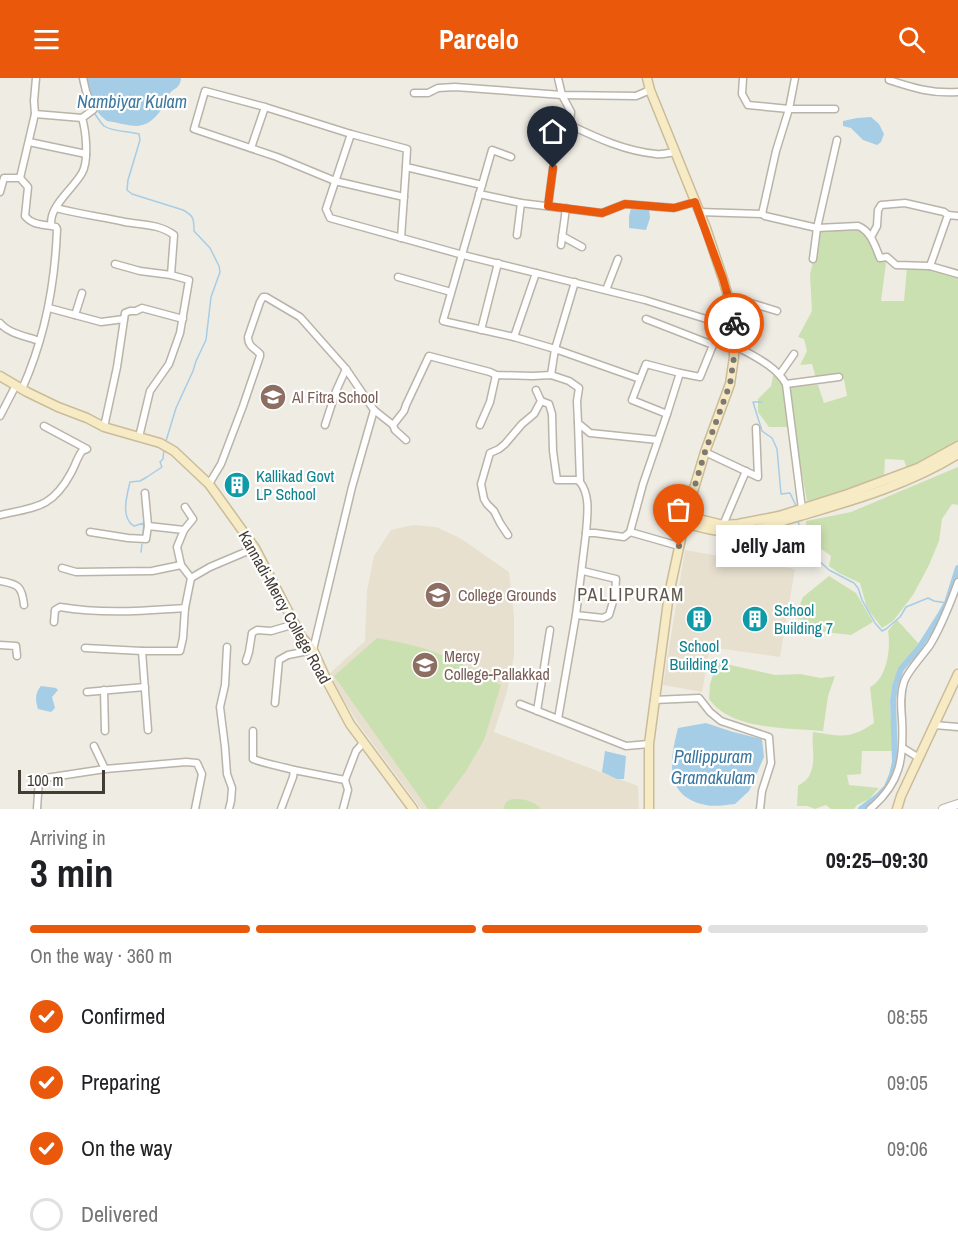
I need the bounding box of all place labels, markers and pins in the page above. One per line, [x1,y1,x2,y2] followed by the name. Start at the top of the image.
[527,106,578,168] pin
[258,382,288,412] school or university icon: Al Fitra School
[291,386,378,408] place label: Al Fitra School
[256,465,334,505] place label: Kallikad Govt LP School
[222,470,252,500] building icon: Kallikad Govt LP School
[653,484,704,546] pin
[715,525,820,567] callout: Jelly Jam
[423,580,453,610] school or university icon: College Grounds
[458,584,556,606] place label: College Grounds
[774,599,833,639] place label: School Building 7
[684,604,714,634] building icon: School Building 2
[740,604,770,634] building icon: School Building 7
[669,635,729,675] place label: School Building 2
[444,645,550,685] place label: Mercy College-Pallakkad
[410,650,440,680] school or university icon: Mercy College-Pallakkad

